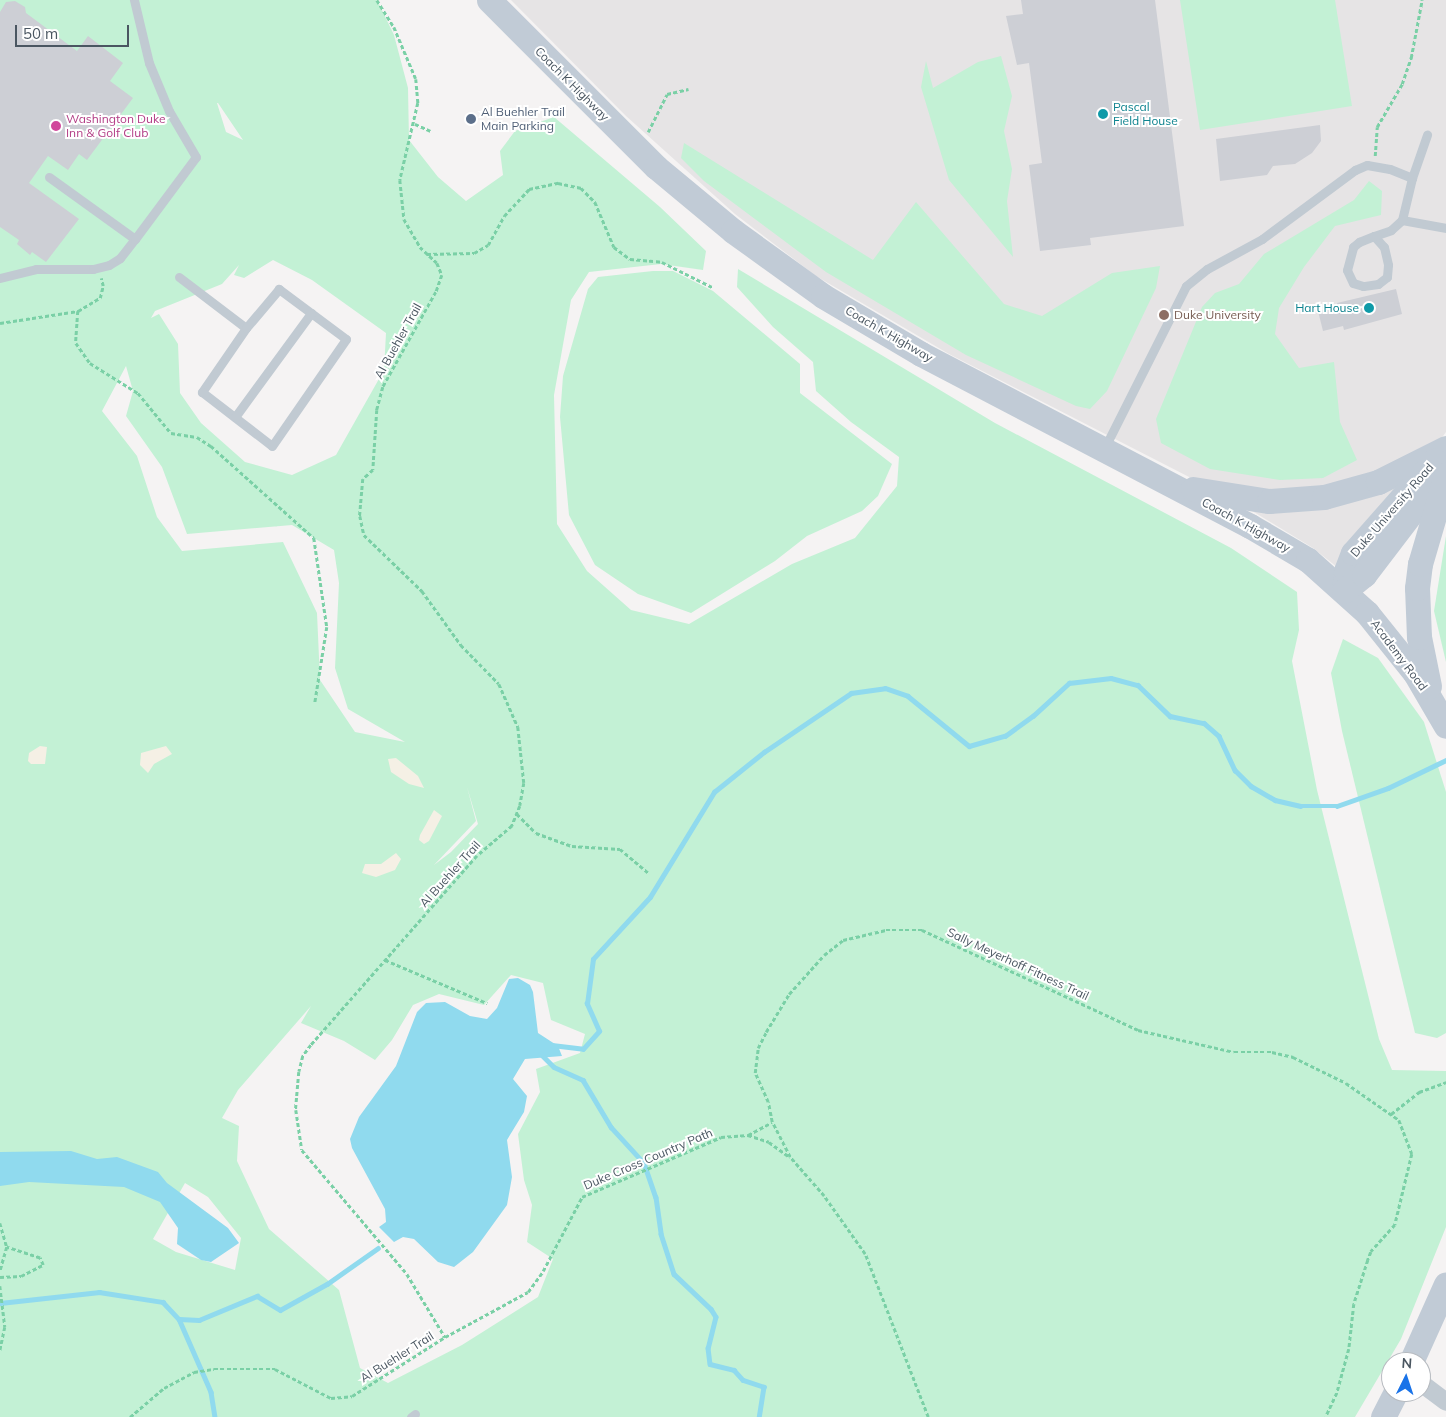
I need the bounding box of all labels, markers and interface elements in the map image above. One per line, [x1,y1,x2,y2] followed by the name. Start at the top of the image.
[18,15,131,47] scale bar
[23,24,58,43] text: 50 m
[532,44,612,124] street label: Coach K Highway
[1113,100,1178,128] place label: Pascal Field House
[481,105,565,133] place label: Al Buehler Trail Main Parking
[1097,108,1109,120] marker: Pascal Field House
[66,112,166,140] place label: Washington Duke Inn & Golf Club
[465,113,477,125] marker: Al Buehler Trail Main Parking
[50,120,62,132] marker: Washington Duke Inn & Golf Club
[371,301,425,381] street label: Al Buehler Trail
[1295,301,1359,315] place label: Hart House
[1363,302,1375,314] marker: Hart House
[843,303,935,365] street label: Coach K Highway
[1174,308,1261,322] place label: Duke University
[1158,309,1170,321] marker: Duke University
[1347,460,1437,560] street label: Duke University Road
[1199,495,1293,555] street label: Coach K Highway
[1368,617,1430,693] street label: Academy Road
[417,838,483,910] street label: Al Buehler Trail
[945,925,1091,1003] street label: Sally Meyerhoff Fitness Trail
[581,1125,715,1193] street label: Duke Cross Country Path
[358,1329,436,1385] street label: Al Buehler Trail
[1381,1352,1431,1402] north arrow
[1401,1354,1413,1372] text: N

